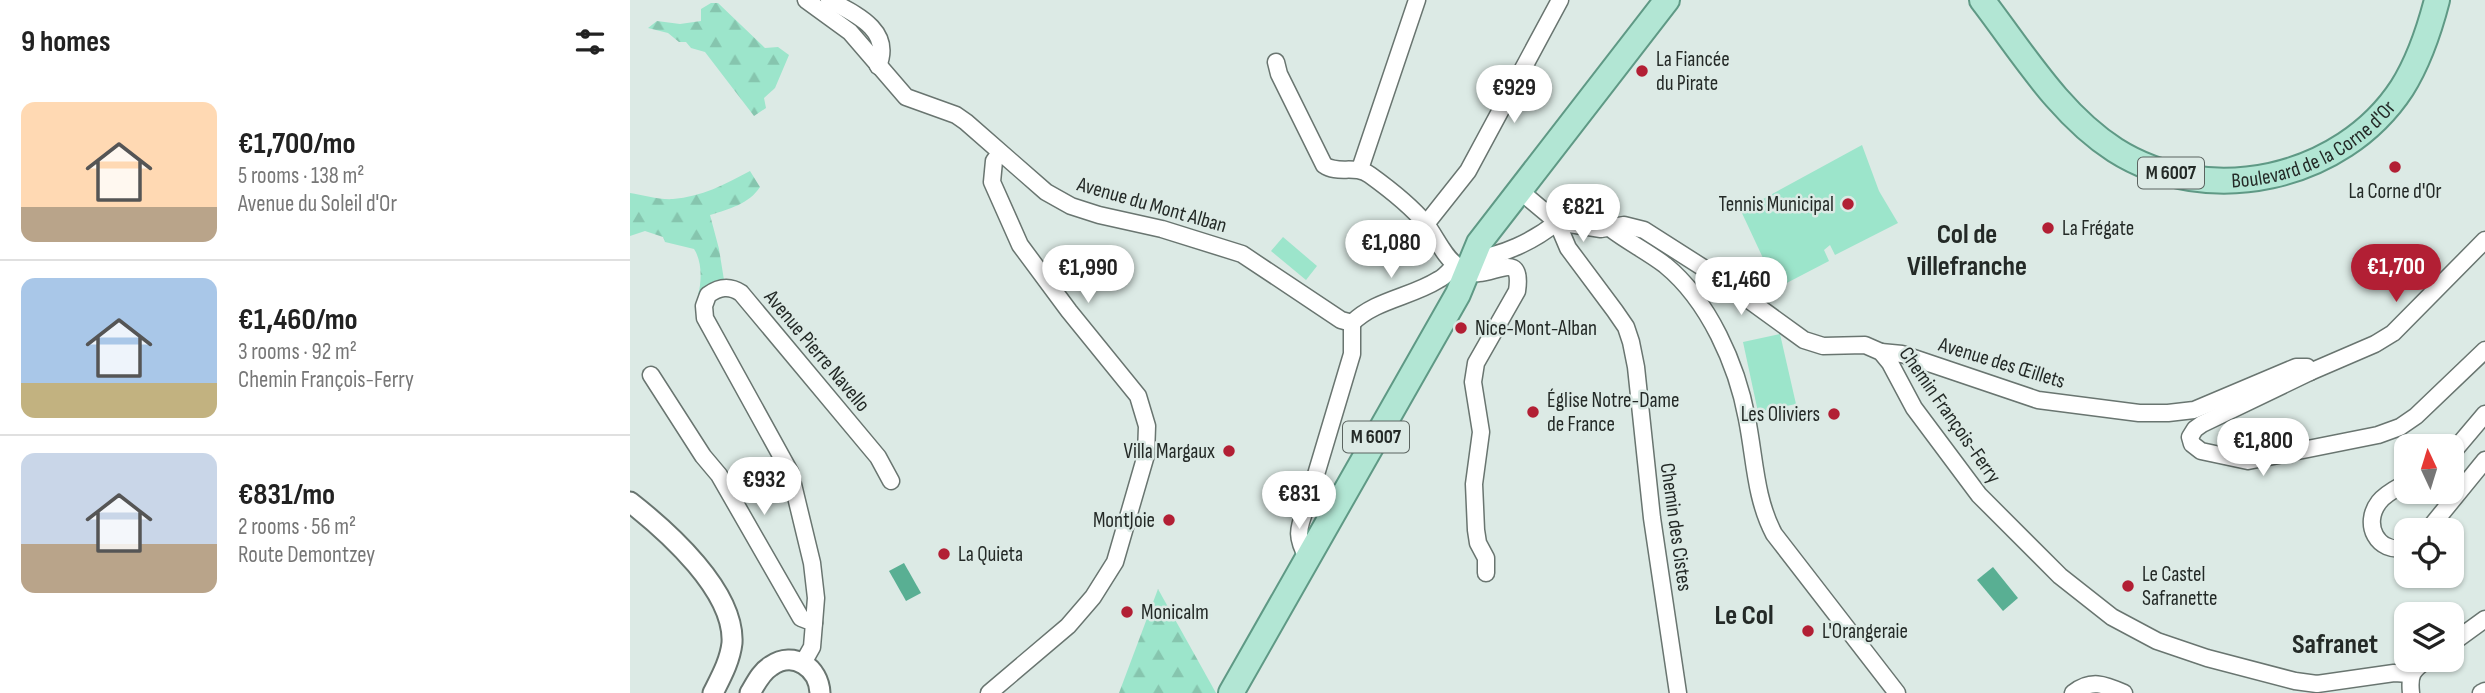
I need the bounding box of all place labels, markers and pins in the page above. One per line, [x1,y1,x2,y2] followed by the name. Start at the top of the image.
[1656,47,1730,96] place label: La Fiancée du Pirate
[1634,63,1650,79] marker: La Fiancée du Pirate
[1473,66,1555,125] pin: €929
[2387,159,2403,175] marker: La Corne d'Or
[2348,179,2442,204] place label: La Corne d'Or
[1542,184,1624,244] pin: €821
[1719,192,1834,217] place label: Tennis Municipal
[1840,196,1856,212] marker: Tennis Municipal
[2062,216,2134,241] place label: La Frégate
[1334,220,1448,280] pin: €1,080
[2040,220,2056,236] marker: La Frégate
[2339,244,2453,304] pin: €1,700
[1031,246,1145,305] pin: €1,990
[1684,258,1798,317] pin: €1,460
[1475,316,1597,341] place label: Nice-Mont-Alban
[1453,320,1469,336] marker: Nice-Mont-Alban
[1547,388,1680,437] place label: Église Notre-Dame de France
[1741,402,1820,427] place label: Les Oliviers
[1525,404,1541,420] marker: Église Notre-Dame de France
[1826,406,1842,422] marker: Les Oliviers
[2206,419,2320,478] pin: €1,800
[1124,439,1215,464] place label: Villa Margaux
[1221,443,1237,459] marker: Villa Margaux
[723,458,805,517] pin: €932
[1258,472,1340,531] pin: €831
[1093,508,1155,533] place label: MontJoie
[1161,512,1177,528] marker: MontJoie
[958,542,1023,567] place label: La Quieta
[936,546,952,562] marker: La Quieta
[2142,562,2217,611] place label: Le Castel Safranette
[2120,578,2136,594] marker: Le Castel Safranette
[1141,600,1209,625] place label: Monicalm
[1119,604,1135,620] marker: Monicalm
[1822,619,1908,644] place label: L'Orangeraie
[1800,623,1816,639] marker: L'Orangeraie

